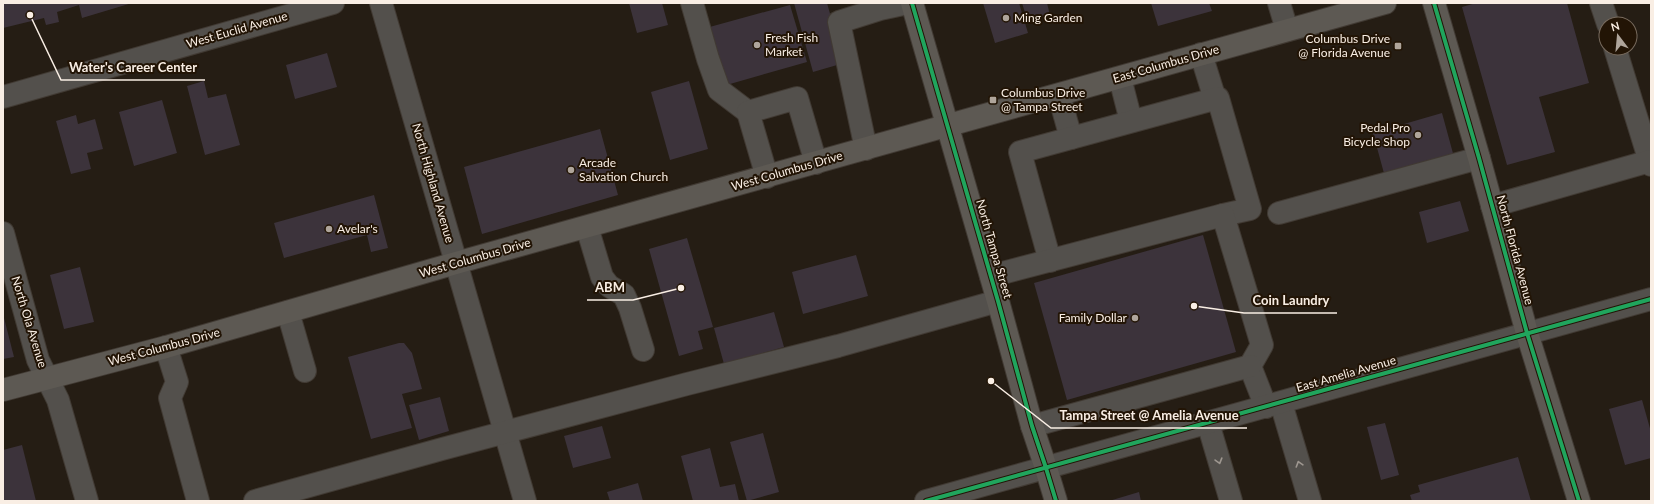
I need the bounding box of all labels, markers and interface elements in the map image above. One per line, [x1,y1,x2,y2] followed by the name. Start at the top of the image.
[185,8,289,51] street label: West Euclid Avenue
[1014,10,1083,25] place label: Ming Garden
[1001,13,1011,23] marker: Ming Garden
[1598,16,1638,56] north arrow
[1609,18,1621,33] text: N
[765,30,818,59] place label: Fresh Fish Market
[1298,31,1390,60] place label: Columbus Drive @ Florida Avenue
[752,40,762,50] marker: Fresh Fish Market
[1111,41,1221,86] street label: East Columbus Drive
[1393,41,1403,51] marker: Columbus Drive @ Florida Avenue
[61,55,205,80] callout: Water's Career Center
[69,59,197,75] text: Water's Career Center
[1001,85,1085,114] place label: Columbus Drive @ Tampa Street
[988,95,998,105] marker: Columbus Drive @ Tampa Street
[1343,120,1410,149] place label: Pedal Pro Bicycle Shop
[409,121,458,244] street label: North Highland Avenue
[1413,130,1423,140] marker: Pedal Pro Bicycle Shop
[729,147,844,194] street label: West Columbus Drive
[579,155,668,184] place label: Arcade Salvation Church
[566,165,576,175] marker: Arcade Salvation Church
[1494,193,1537,306] street label: North Florida Avenue
[973,197,1016,301] street label: North Tampa Street
[337,221,378,236] place label: Avelar's
[324,224,334,234] marker: Avelar's
[417,234,532,281] street label: West Columbus Drive
[8,274,51,369] street label: North Ola Avenue
[587,275,633,300] callout: ABM
[594,279,625,295] text: ABM
[1244,288,1337,313] callout: Coin Laundry
[1253,292,1330,308] text: Coin Laundry
[1059,310,1128,325] place label: Family Dollar
[1130,313,1140,323] marker: Family Dollar
[106,324,221,369] street label: West Columbus Drive
[1294,352,1398,395] street label: East Amelia Avenue
[1051,403,1247,428] callout: Tampa Street @ Amelia Avenue
[1059,407,1239,423] text: Tampa Street @ Amelia Avenue
[1214,457,1223,464] one-way arrow
[1295,460,1303,467] one-way arrow

